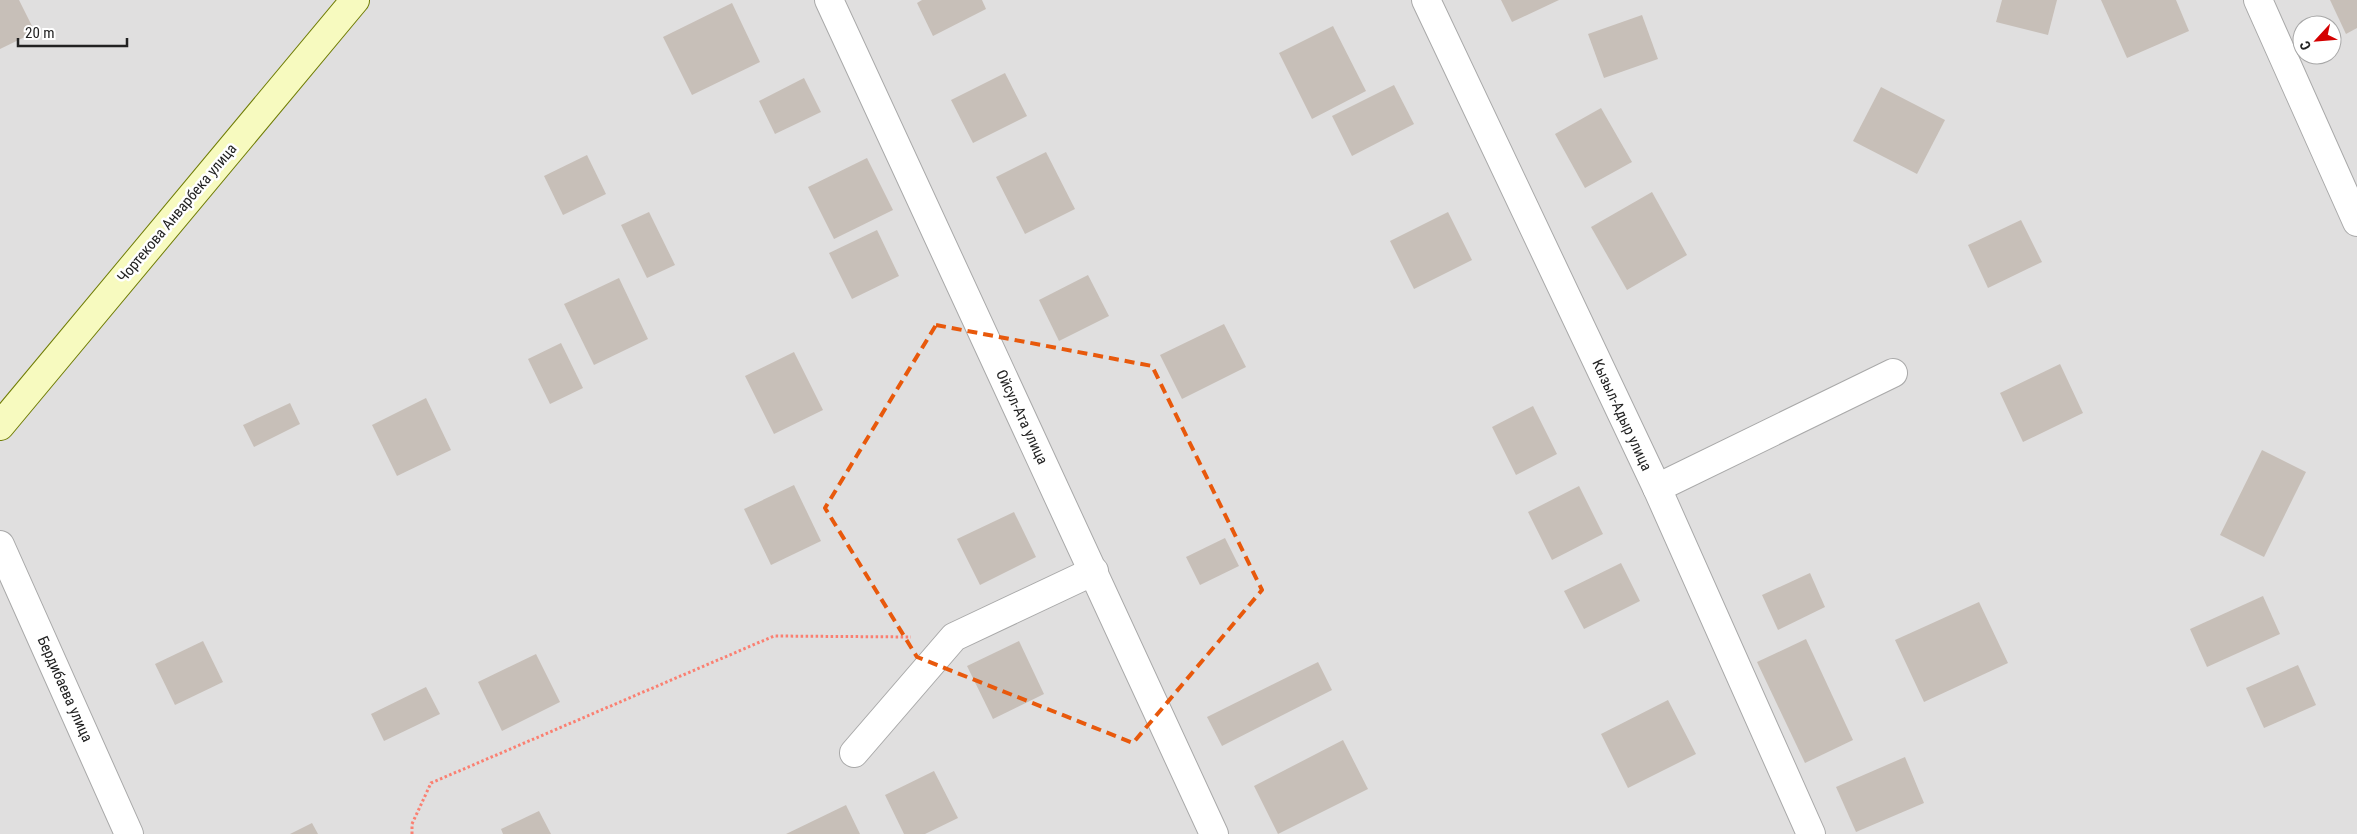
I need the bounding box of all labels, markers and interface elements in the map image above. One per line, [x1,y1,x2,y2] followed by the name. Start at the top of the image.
[18,15,126,47] scale bar
[2292,15,2342,65] north arrow
[25,24,55,42] text: 20 m
[2296,39,2314,53] text: С
[114,140,240,286] street label: Чортекова Анварбека улица
[1588,356,1656,474] street label: Кызыл-Адыр улица
[992,367,1052,467] street label: Ойсул-Ата улица
[34,633,96,745] street label: Бердибаева улица

